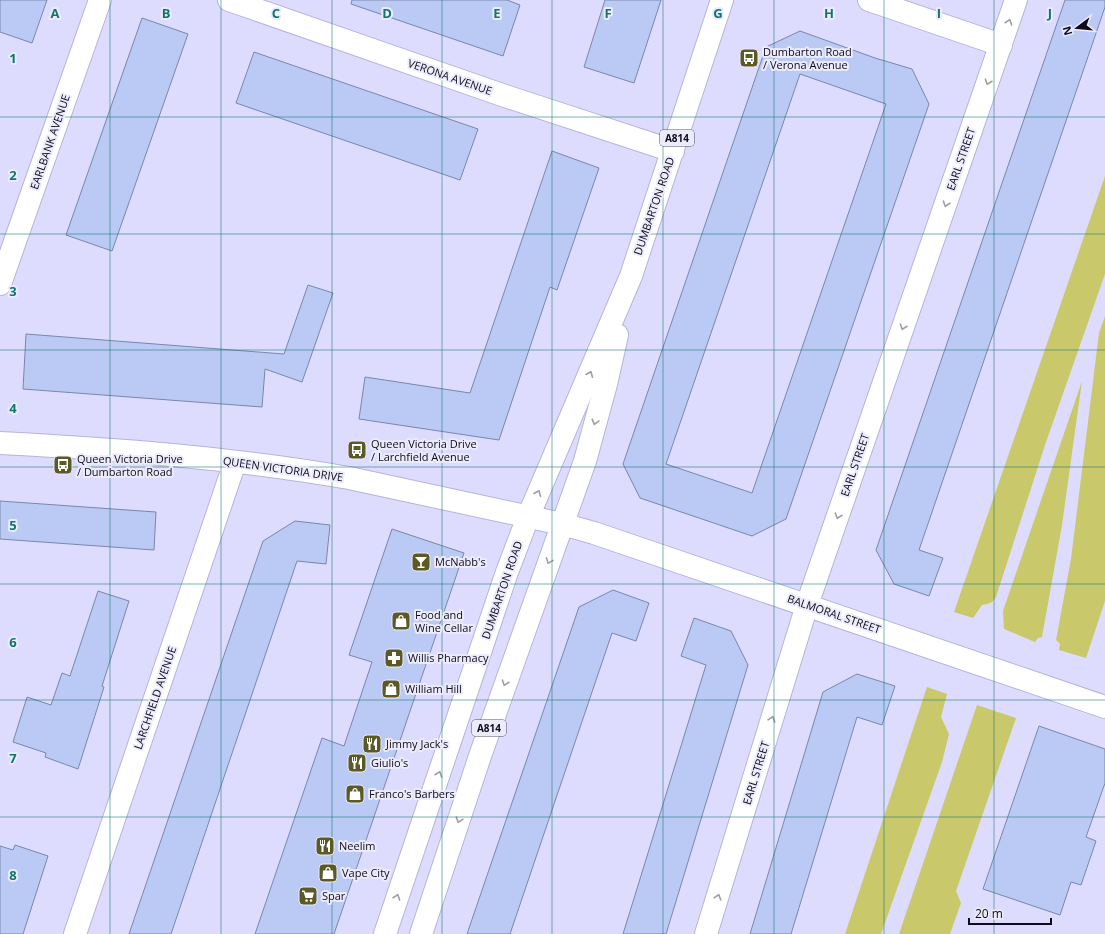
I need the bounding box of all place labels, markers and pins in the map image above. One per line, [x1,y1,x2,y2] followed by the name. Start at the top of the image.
[763,44,852,72] place label: Dumbarton Road / Verona Avenue
[738,47,760,69] bus stop icon: Dumbarton Road / Verona Avenue
[371,436,477,464] place label: Queen Victoria Drive / Larchfield Avenue
[346,439,368,461] bus stop icon: Queen Victoria Drive / Larchfield Avenue
[77,451,183,479] place label: Queen Victoria Drive / Dumbarton Road
[52,454,74,476] bus stop icon: Queen Victoria Drive / Dumbarton Road
[410,551,432,573] bar icon: McNabb's
[435,554,486,569] place label: McNabb's
[415,607,473,635] place label: Food and Wine Cellar
[390,610,412,632] shop icon: Food and Wine Cellar
[383,647,405,669] pharmacy icon: Willis Pharmacy
[408,650,489,665] place label: Willis Pharmacy
[380,678,402,700] shop icon: William Hill
[405,681,462,696] place label: William Hill
[361,733,383,755] restaurant icon: Jimmy Jack's
[385,736,448,751] place label: Jimmy Jack's
[346,752,368,774] restaurant icon: Giulio's
[371,755,408,770] place label: Giulio's
[344,783,366,805] shop icon: Franco's Barbers
[369,786,455,801] place label: Franco's Barbers
[314,835,336,857] restaurant icon: Neelim
[339,838,375,853] place label: Neelim
[317,862,339,884] shop icon: Vape City
[342,865,390,880] place label: Vape City
[297,885,319,907] supermarket icon: Spar
[322,888,346,903] place label: Spar

